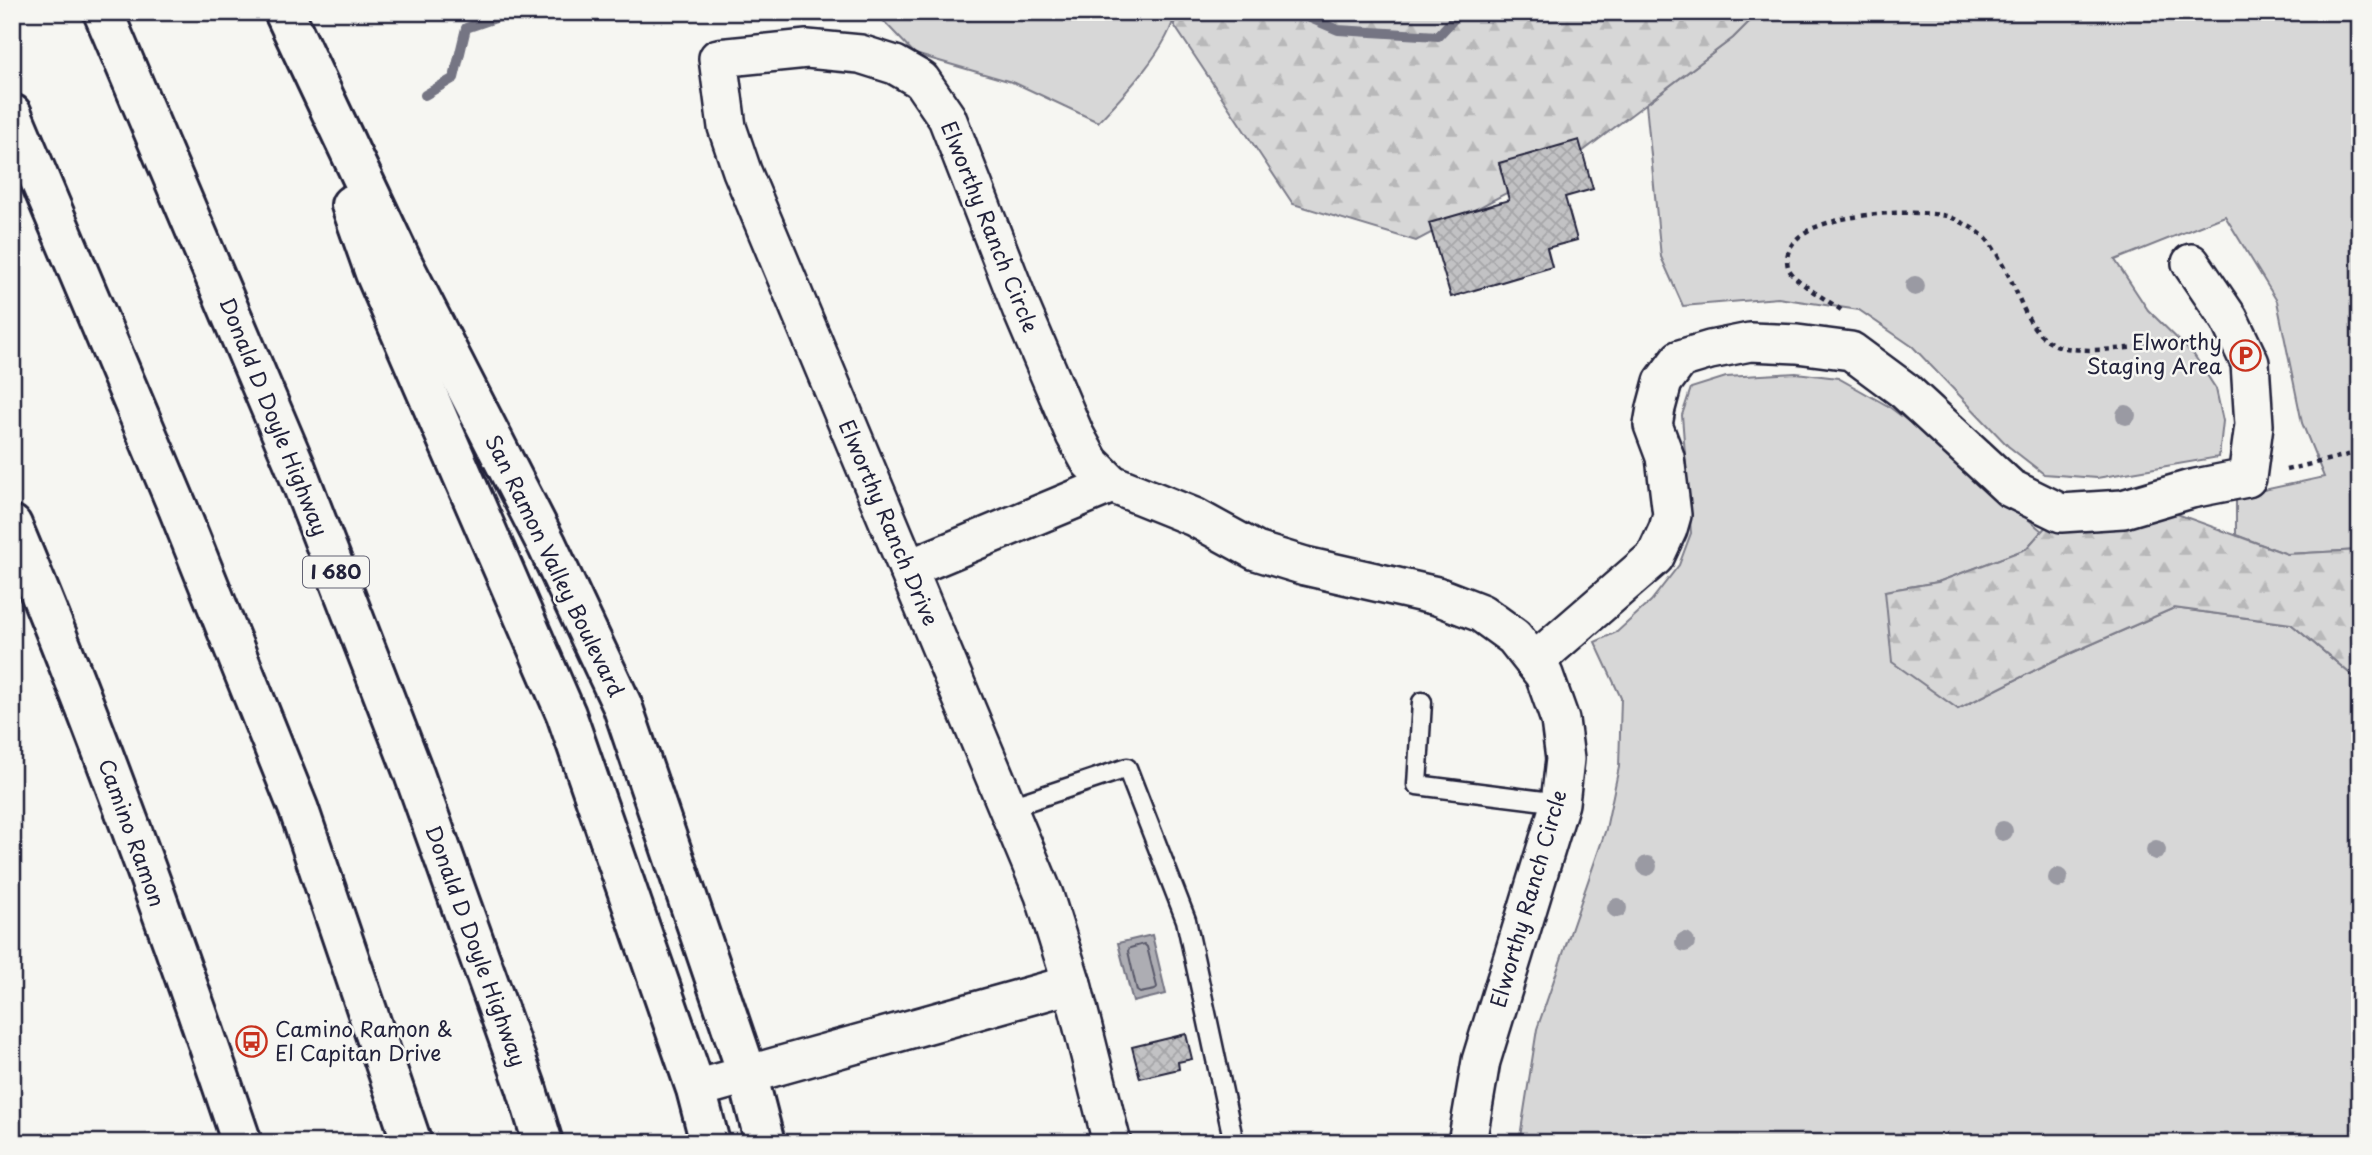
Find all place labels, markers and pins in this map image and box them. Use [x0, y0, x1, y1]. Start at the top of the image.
place label: Elworthy Staging Area [2087, 325, 2223, 381]
parking icon: Elworthy Staging Area [2228, 338, 2262, 372]
place label: Camino Ramon & El Capitan Drive [275, 1012, 453, 1068]
bus stop icon: Camino Ramon & El Capitan Drive [235, 1025, 269, 1059]

